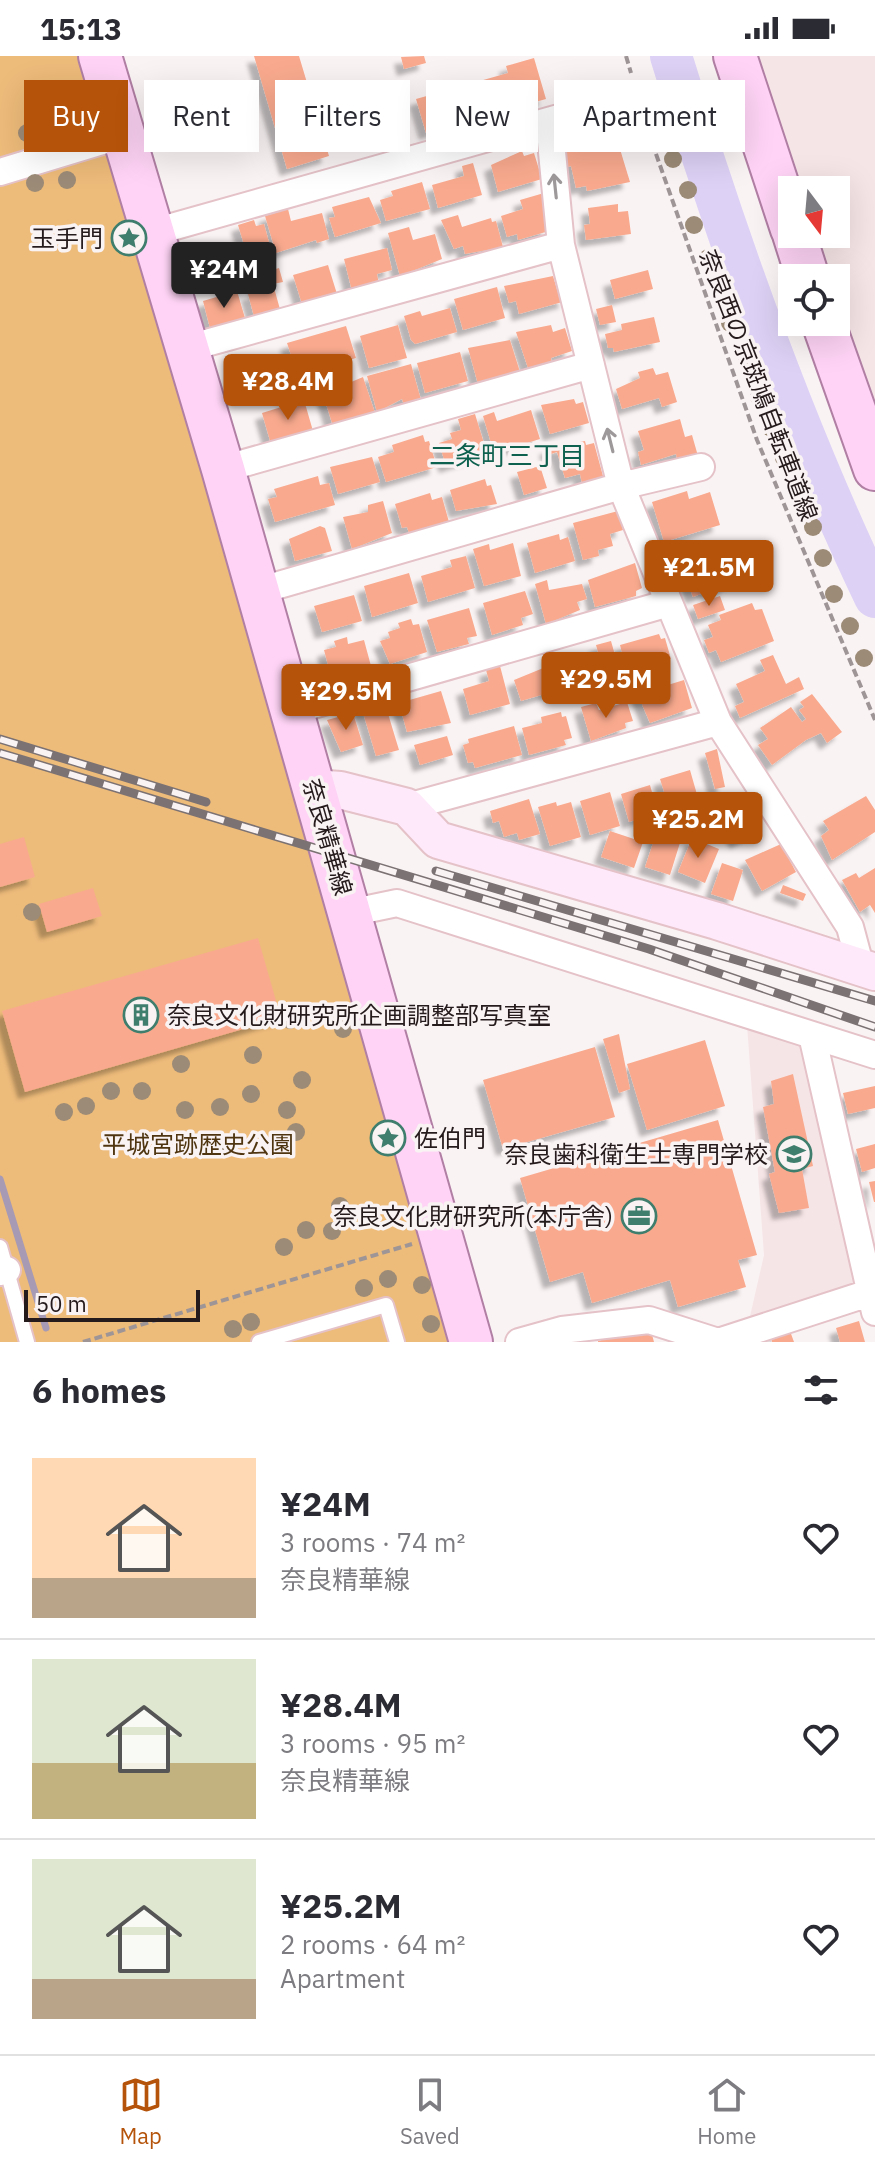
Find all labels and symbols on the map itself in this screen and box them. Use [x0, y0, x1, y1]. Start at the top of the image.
one-way arrow [547, 173, 562, 200]
north arrow [778, 176, 850, 248]
place icon: 玉手門 [110, 219, 148, 257]
place label: 玉手門 [31, 222, 103, 254]
pin: ¥24M [177, 242, 271, 310]
street label: 奈良西の京斑鳩自転車道線 [692, 245, 826, 525]
pin: ¥28.4M [223, 354, 353, 422]
one-way arrow [601, 428, 616, 453]
district label: 二条町三丁目 [429, 438, 585, 472]
pin: ¥21.5M [644, 540, 774, 608]
pin: ¥29.5M [541, 652, 671, 720]
pin: ¥29.5M [281, 664, 411, 732]
street label: 奈良精華線 [296, 775, 360, 899]
pin: ¥25.2M [633, 792, 763, 860]
building icon: 奈良文化財研究所企画調整部写真室 [122, 996, 160, 1034]
place label: 奈良文化財研究所企画調整部写真室 [167, 999, 551, 1031]
place icon: 佐伯門 [369, 1119, 407, 1157]
place label: 佐伯門 [414, 1122, 486, 1154]
park label: 平城宮跡歴史公園 [102, 1128, 294, 1160]
school or university icon: 奈良歯科衛生士専門学校 [775, 1135, 813, 1173]
place label: 奈良歯科衛生士専門学校 [504, 1138, 768, 1170]
office icon: 奈良文化財研究所(本庁舎) [620, 1197, 658, 1235]
place label: 奈良文化財研究所(本庁舎) [333, 1200, 613, 1232]
scale bar [24, 1286, 200, 1322]

